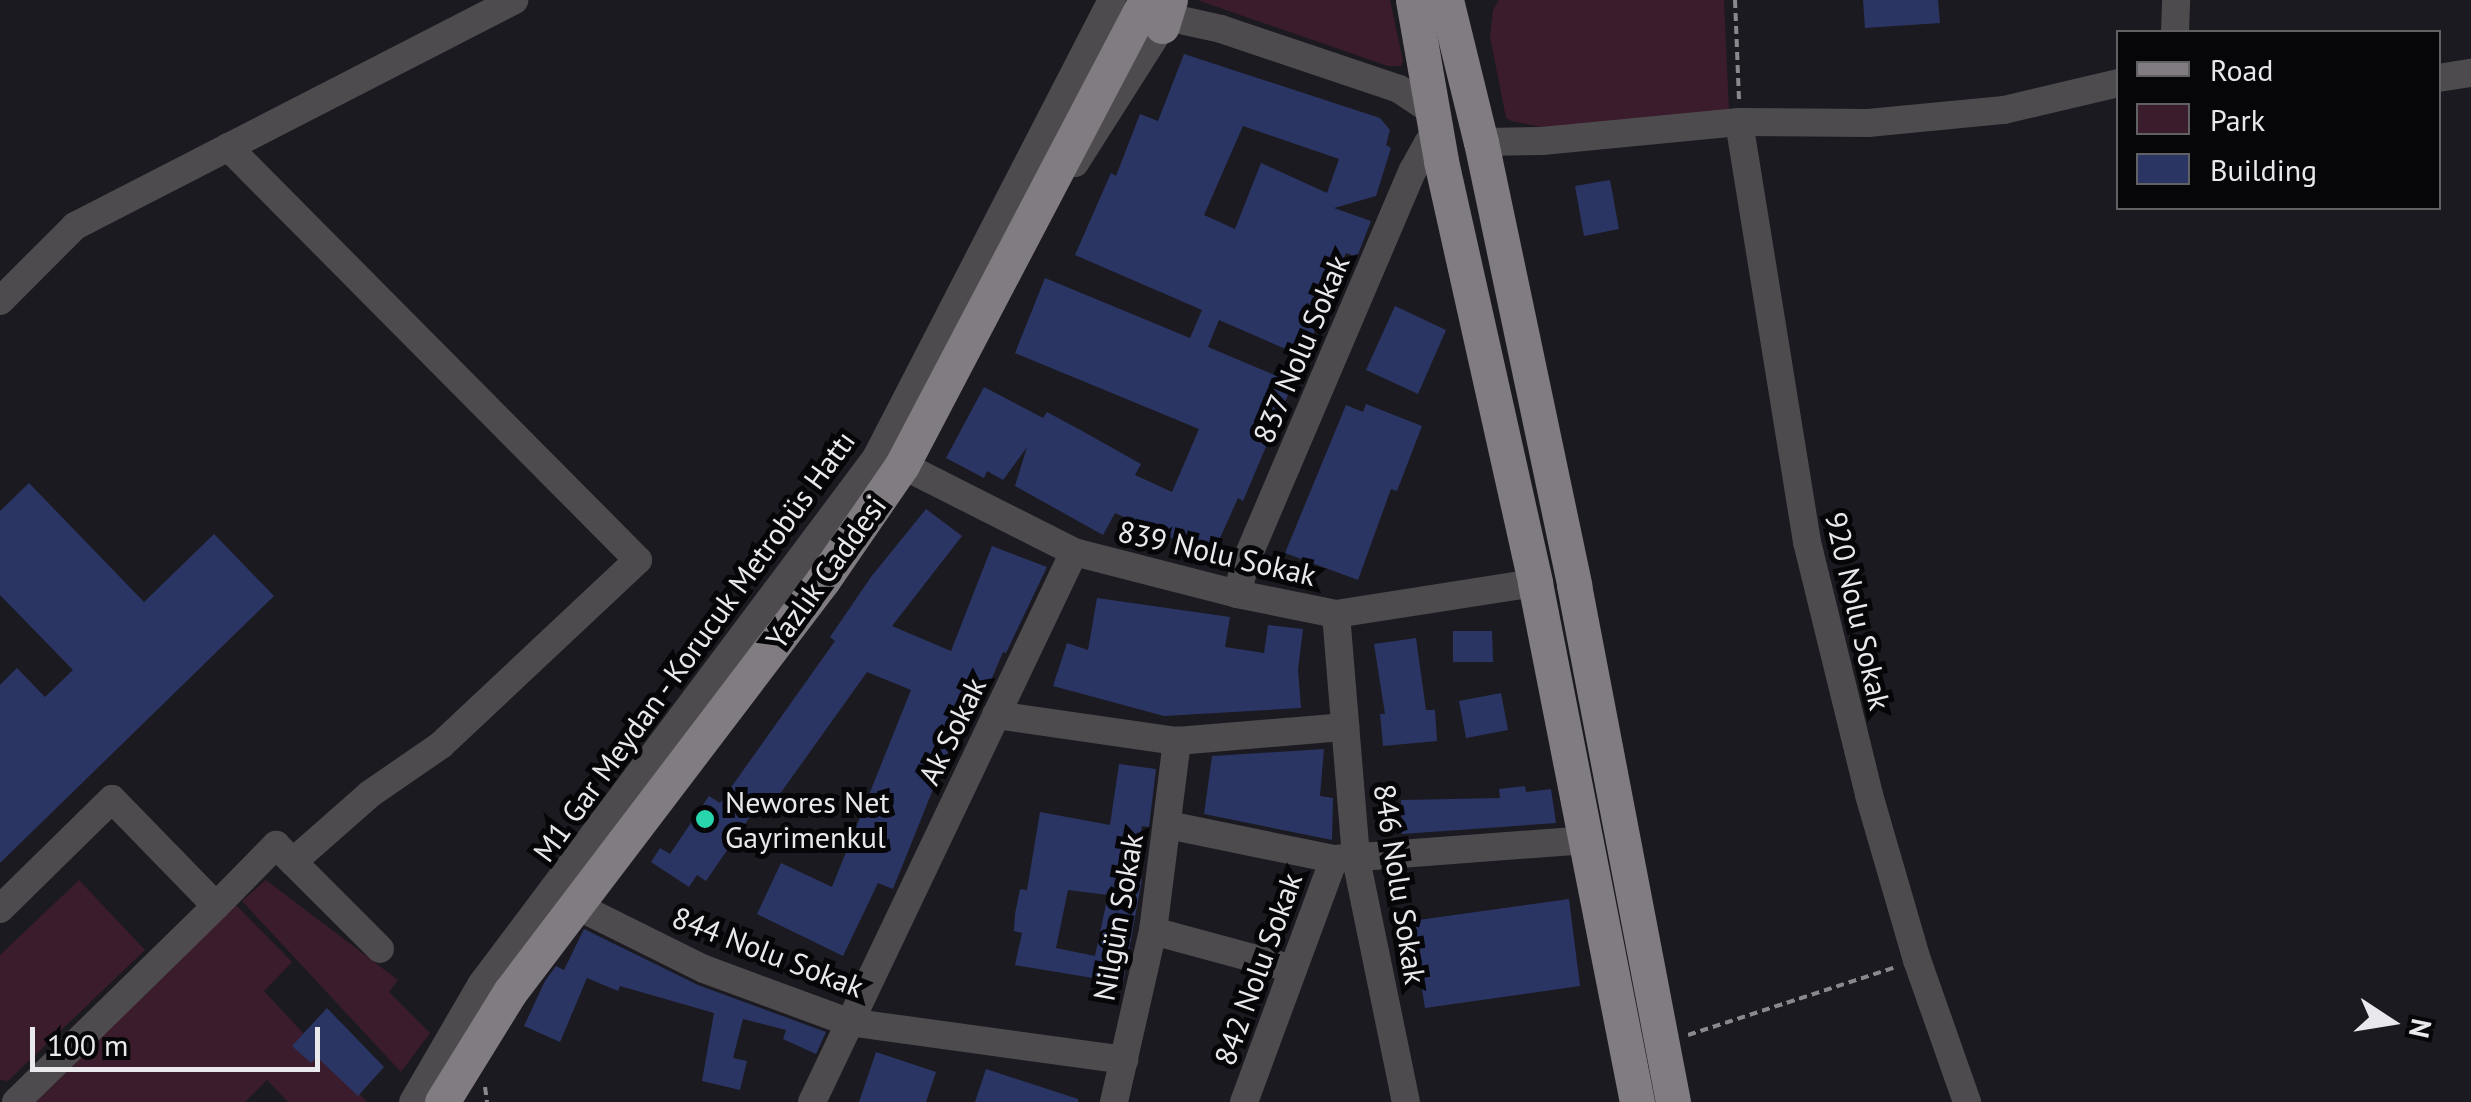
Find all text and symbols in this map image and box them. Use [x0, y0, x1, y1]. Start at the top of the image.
legend [2116, 30, 2441, 210]
text: Road [2210, 50, 2274, 89]
text: Park [2210, 100, 2265, 139]
text: Building [2210, 150, 2317, 189]
street label: 837 Nolu Sokak [1245, 249, 1357, 449]
street label: M1 Gar Meydan - Korucuk Metrobüs Hattı [524, 421, 864, 871]
street label: Yazlık Caddesi [758, 488, 894, 656]
street label: 920 Nolu Sokak [1818, 509, 1898, 713]
street label: 839 Nolu Sokak [1115, 513, 1319, 593]
street label: Ak Sokak [910, 671, 994, 791]
street label: 846 Nolu Sokak [1366, 781, 1434, 987]
place label: Newores Net Gayrimenkul [725, 784, 890, 854]
marker: Newores Net Gayrimenkul [694, 808, 716, 830]
street label: Nilgün Sokak [1086, 831, 1150, 1003]
street label: 842 Nolu Sokak [1207, 868, 1309, 1070]
street label: 844 Nolu Sokak [667, 899, 869, 1005]
north arrow [2341, 972, 2441, 1072]
scale bar [35, 1007, 325, 1069]
text: N [2401, 1015, 2441, 1041]
text: 100 m [47, 1025, 128, 1064]

